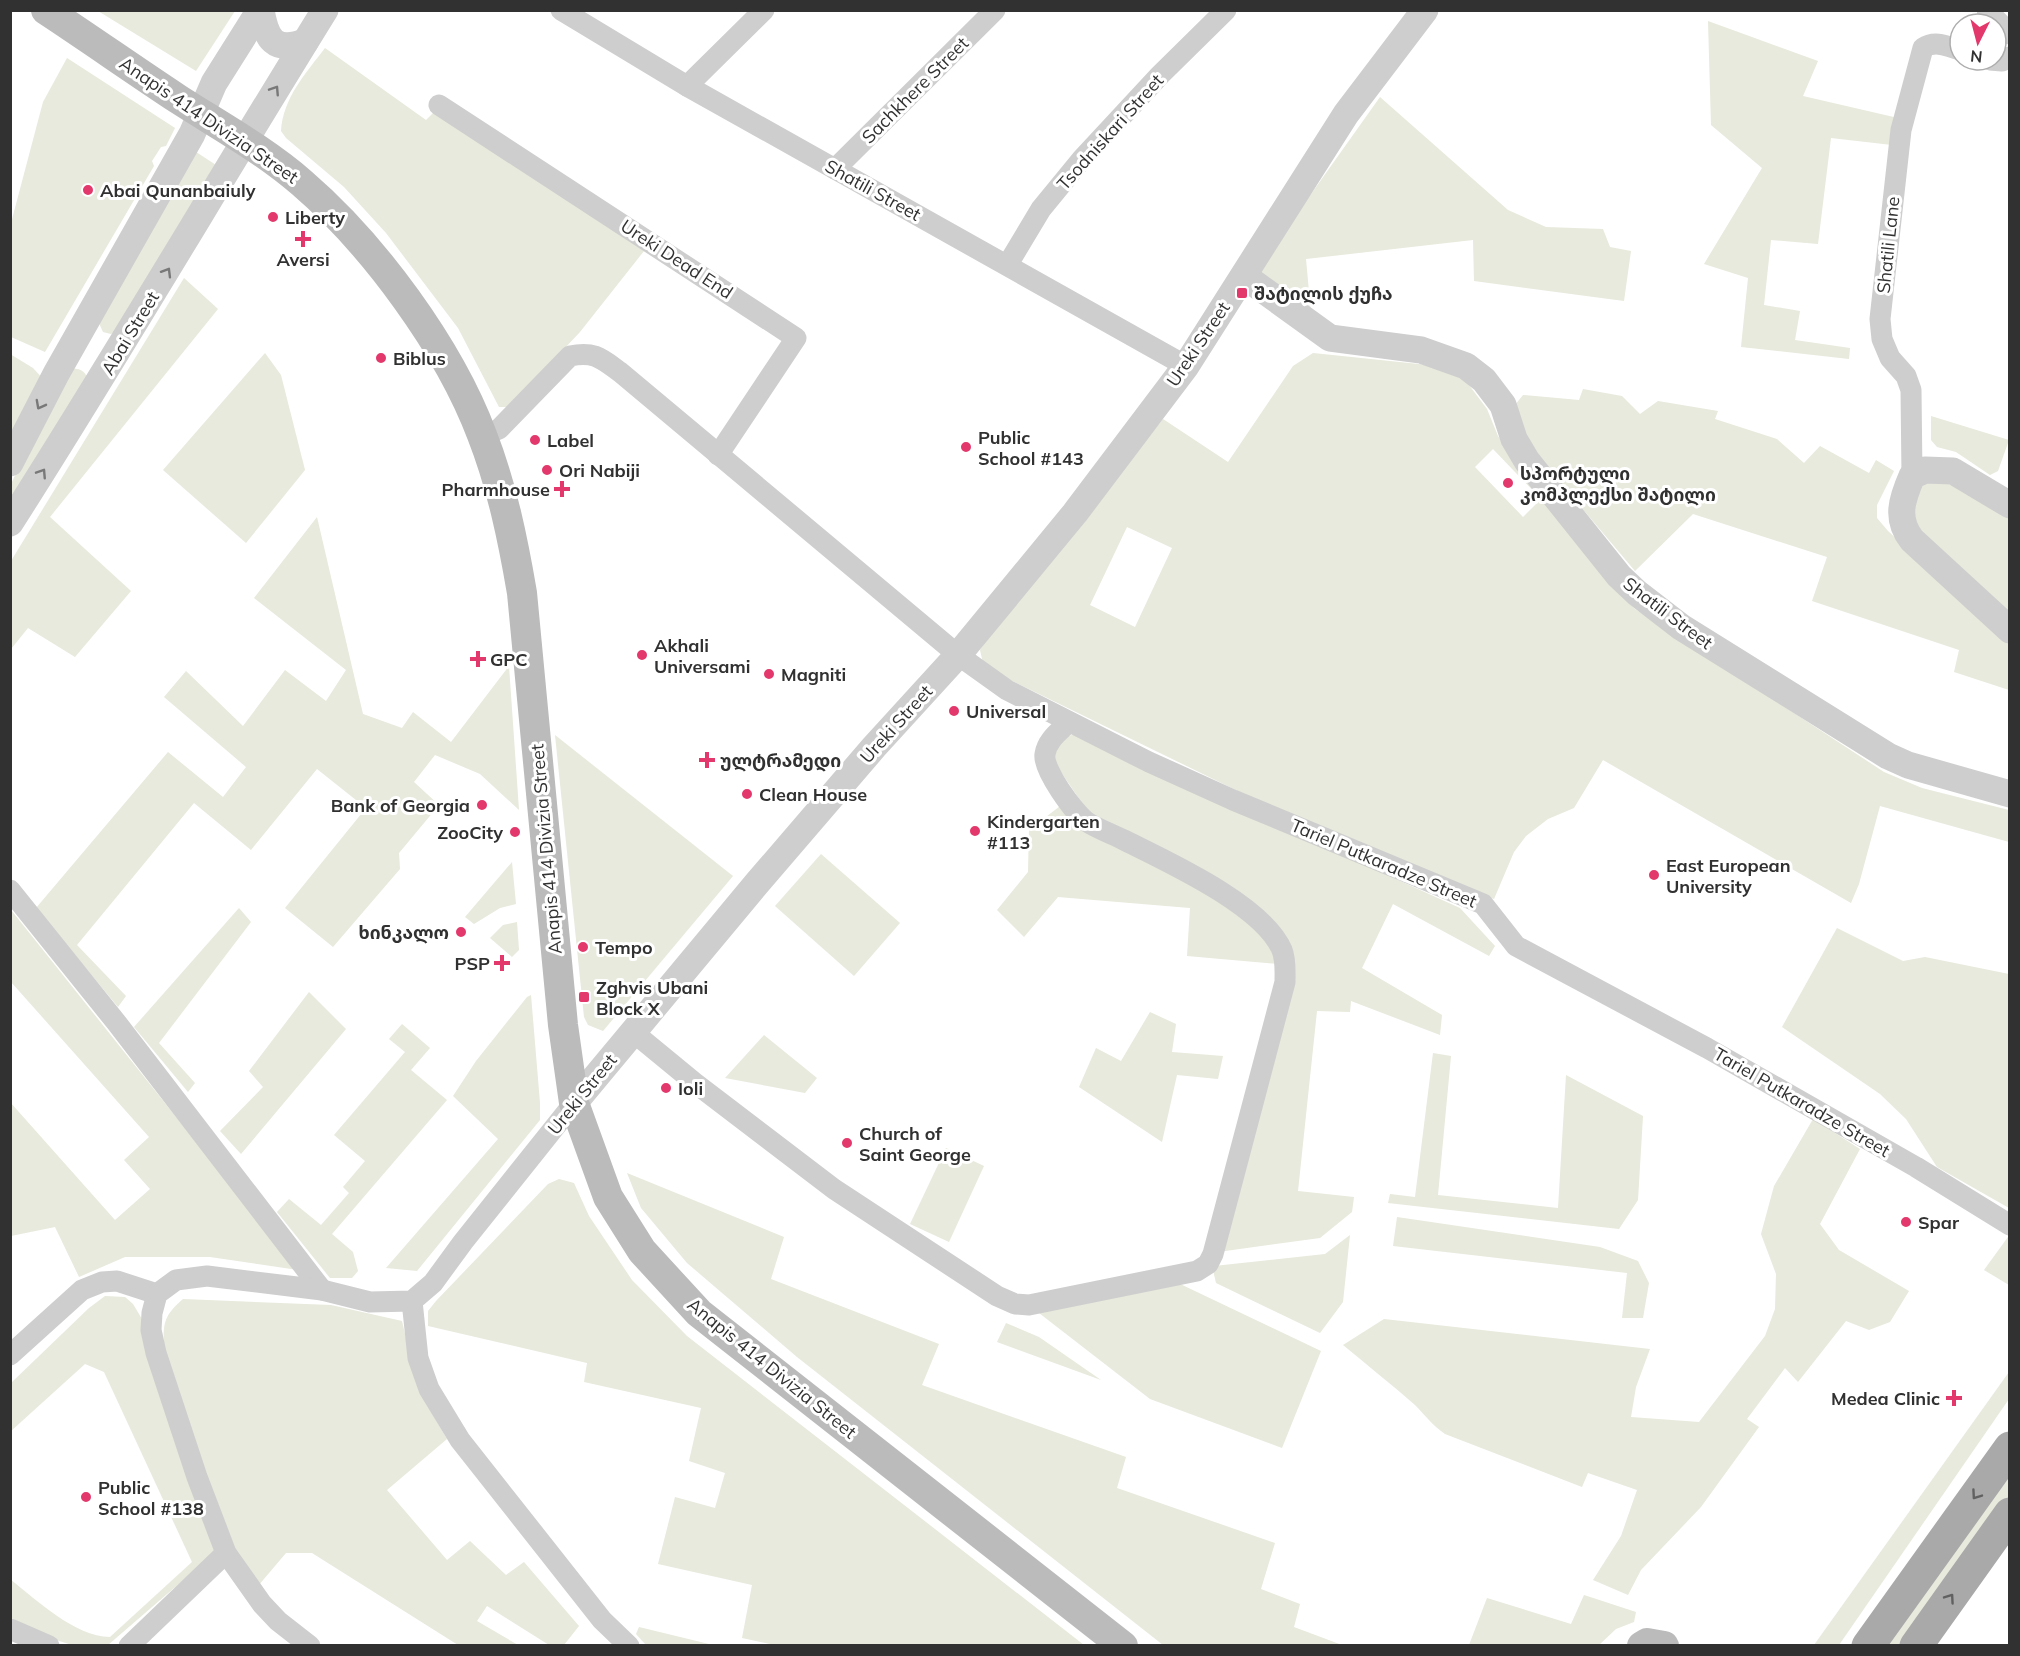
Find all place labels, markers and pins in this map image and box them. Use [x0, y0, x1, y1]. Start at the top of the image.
place label: Abai Qunanbaiuly [100, 179, 256, 202]
marker: Abai Qunanbaiuly [81, 183, 95, 197]
place label: Liberty [285, 206, 345, 229]
marker: Liberty [266, 210, 280, 224]
marker: Aversi [296, 232, 310, 246]
place label: Aversi [276, 248, 330, 271]
place label: შატილის ქუჩა [1254, 282, 1393, 305]
marker: შატილის ქუჩა [1235, 286, 1249, 300]
place label: Biblus [393, 347, 446, 370]
marker: Biblus [374, 351, 388, 365]
place label: Public School #143 [978, 426, 1084, 470]
place label: Label [547, 429, 594, 452]
marker: Label [528, 433, 542, 447]
marker: Public School #143 [959, 440, 973, 454]
place label: Ori Nabiji [559, 459, 640, 482]
place label: სპორტული კომპლექსი შატილი [1520, 462, 1716, 506]
marker: Ori Nabiji [540, 463, 554, 477]
marker: სპორტული კომპლექსი შატილი [1501, 476, 1515, 490]
place label: Pharmhouse [442, 478, 550, 501]
marker: Pharmhouse [555, 482, 569, 496]
place label: Akhali Universami [654, 634, 750, 678]
place label: GPC [490, 648, 528, 671]
marker: Akhali Universami [635, 648, 649, 662]
marker: GPC [471, 652, 485, 666]
place label: Magniti [781, 663, 846, 686]
marker: Magniti [762, 667, 776, 681]
place label: Universal [966, 700, 1046, 723]
marker: Universal [947, 704, 961, 718]
place label: ულტრამედი [720, 749, 841, 772]
marker: ულტრამედი [698, 751, 716, 769]
place label: Clean House [759, 783, 867, 806]
marker: Clean House [740, 787, 754, 801]
place label: Bank of Georgia [331, 794, 470, 817]
marker: Bank of Georgia [475, 798, 489, 812]
place label: Kindergarten #113 [987, 810, 1100, 854]
place label: ZooCity [437, 821, 503, 844]
marker: Kindergarten #113 [968, 824, 982, 838]
marker: ZooCity [508, 825, 522, 839]
place label: East European University [1666, 854, 1791, 898]
marker: East European University [1647, 868, 1661, 882]
place label: ხინკალო [358, 921, 449, 944]
marker: ხინკალო [454, 925, 468, 939]
place label: Tempo [595, 936, 653, 959]
marker: Tempo [576, 940, 590, 954]
place label: PSP [454, 952, 490, 975]
marker: PSP [495, 956, 509, 970]
place label: Zghvis Ubani Block X [596, 976, 708, 1020]
marker: Zghvis Ubani Block X [577, 990, 591, 1004]
place label: Ioli [678, 1077, 703, 1100]
marker: Ioli [659, 1081, 673, 1095]
place label: Church of Saint George [859, 1122, 971, 1166]
marker: Church of Saint George [840, 1136, 854, 1150]
place label: Spar [1918, 1211, 1960, 1234]
marker: Spar [1899, 1215, 1913, 1229]
place label: Medea Clinic [1831, 1387, 1940, 1410]
marker: Medea Clinic [1945, 1389, 1963, 1407]
place label: Public School #138 [98, 1476, 204, 1520]
marker: Public School #138 [79, 1490, 93, 1504]

